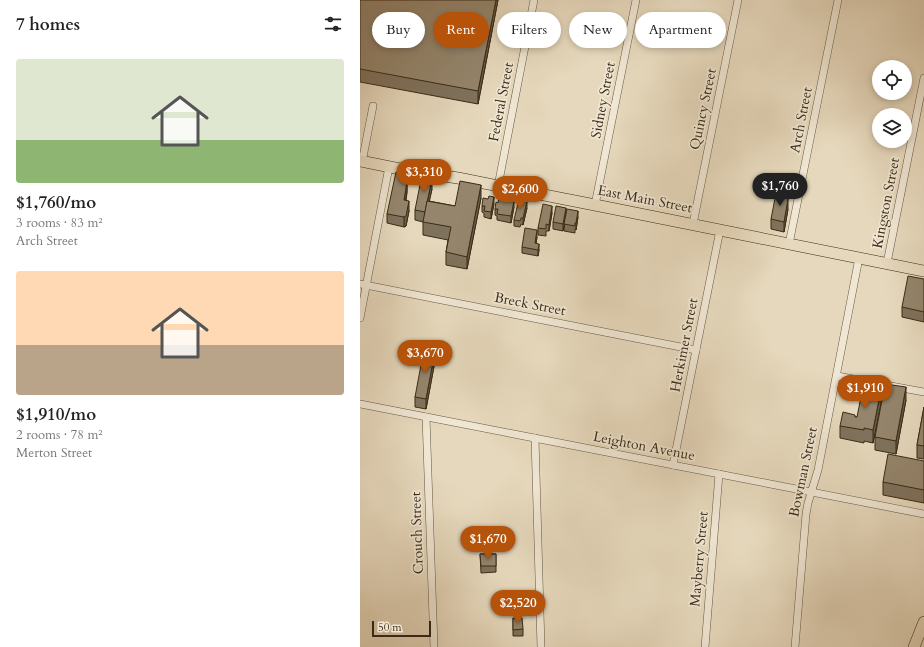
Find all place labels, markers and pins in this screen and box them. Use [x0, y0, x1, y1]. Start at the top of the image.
pin: $3,310 [391, 159, 457, 193]
pin: $1,760 [747, 173, 813, 207]
pin: $2,600 [487, 176, 553, 210]
pin: $3,670 [392, 340, 458, 374]
pin: $1,910 [832, 375, 898, 409]
pin: $1,670 [455, 526, 521, 560]
pin: $2,520 [485, 590, 551, 624]

